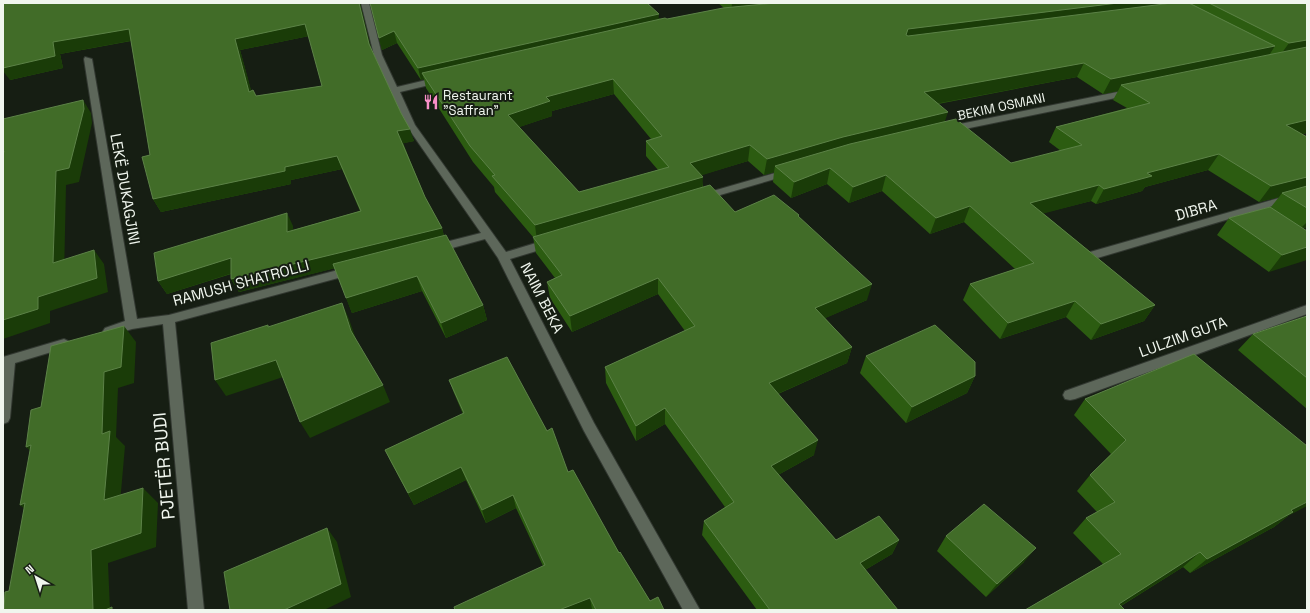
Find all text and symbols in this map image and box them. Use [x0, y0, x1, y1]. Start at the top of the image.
place label: Restaurant "Saffran" [443, 87, 513, 119]
street label: BEKIM OSMANI [956, 89, 1047, 124]
restaurant icon: Restaurant "Saffran" [422, 93, 440, 111]
street label: LEKË DUKAGJINI [106, 132, 145, 246]
street label: DIBRA [1173, 194, 1219, 225]
street label: RAMUSH SHATROLLI [171, 255, 311, 310]
street label: NAIM BEKA [517, 259, 569, 337]
street label: LULZIM GUTA [1136, 312, 1230, 361]
street label: PJETËR BUDI [147, 411, 180, 521]
north arrow [16, 557, 56, 597]
text: N [22, 561, 37, 577]

